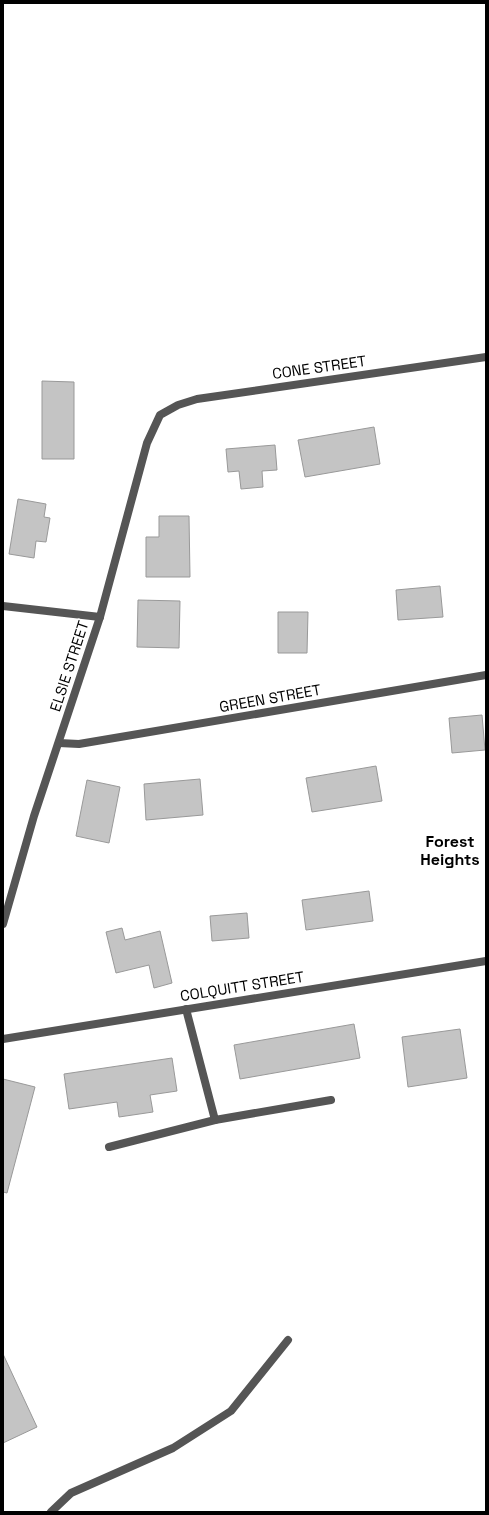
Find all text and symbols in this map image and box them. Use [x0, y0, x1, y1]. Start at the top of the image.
street label: CONE STREET [271, 351, 367, 383]
street label: ELSIE STREET [45, 618, 93, 714]
street label: GREEN STREET [218, 680, 322, 716]
district label: Forest Heights [420, 831, 480, 870]
street label: COLQUITT STREET [179, 967, 305, 1005]

